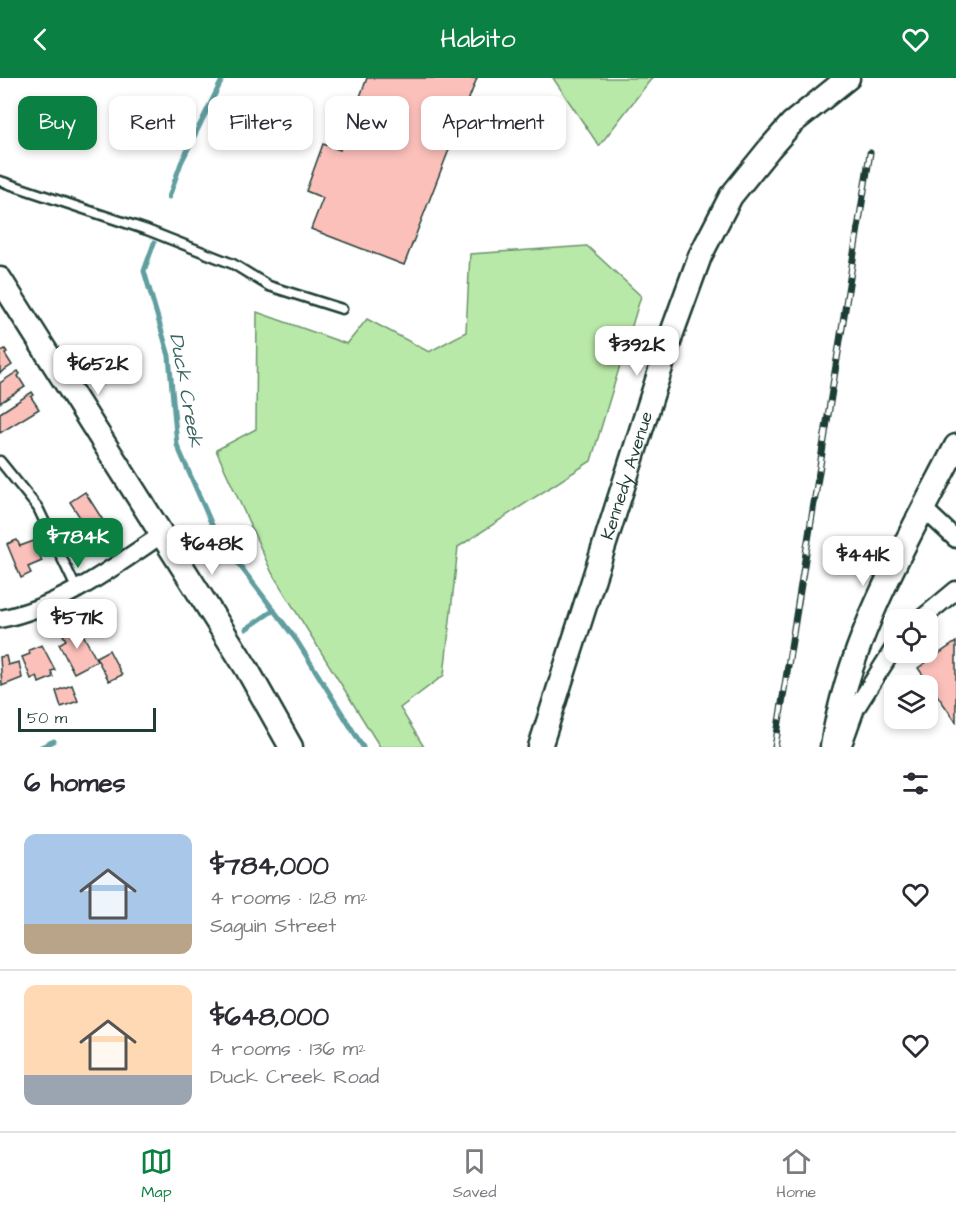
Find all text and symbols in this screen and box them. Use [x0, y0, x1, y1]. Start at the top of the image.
text: Habito [440, 20, 516, 58]
icon: back [24, 23, 57, 56]
icon: heart [899, 23, 932, 56]
chip: Buy [18, 96, 97, 150]
chip: Rent [109, 96, 196, 150]
chip: Filters [208, 96, 313, 150]
chip: New [325, 96, 409, 150]
chip: Apartment [421, 96, 566, 150]
pin: $392K [595, 326, 679, 377]
water label: Duck Creek [162, 331, 210, 450]
text: $392K [609, 331, 665, 359]
pin: $652K [56, 345, 140, 396]
text: $652K [67, 350, 129, 378]
street label: Kennedy Avenue [595, 408, 659, 543]
pin: $784K [36, 518, 120, 569]
text: $784K [47, 523, 109, 551]
pin: $648K [170, 525, 254, 576]
text: $648K [181, 530, 243, 558]
pin: $441K [821, 536, 905, 587]
text: $441K [836, 541, 890, 569]
pin: $571K [35, 599, 119, 650]
text: $571K [51, 604, 103, 632]
map controls [884, 609, 938, 729]
button: locate [884, 609, 938, 663]
button: layers [884, 675, 938, 729]
scale bar [18, 705, 156, 732]
text: 50 m [27, 707, 67, 729]
text: 6 homes [24, 765, 126, 801]
icon: filters [899, 767, 932, 800]
text: $784,000 [210, 848, 329, 884]
icon: home [72, 858, 144, 930]
icon: heart [899, 878, 932, 911]
text: 4 rooms · 128 m² [210, 884, 368, 912]
text: Saguin Street [210, 912, 336, 940]
text: $648,000 [210, 999, 329, 1035]
icon: home [72, 1009, 144, 1081]
icon: heart [899, 1029, 932, 1062]
text: 4 rooms · 136 m² [210, 1035, 366, 1063]
text: Duck Creek Road [210, 1063, 379, 1091]
tab: Map [140, 1145, 173, 1203]
tab: Saved [453, 1145, 496, 1203]
tab: Home [776, 1145, 816, 1203]

